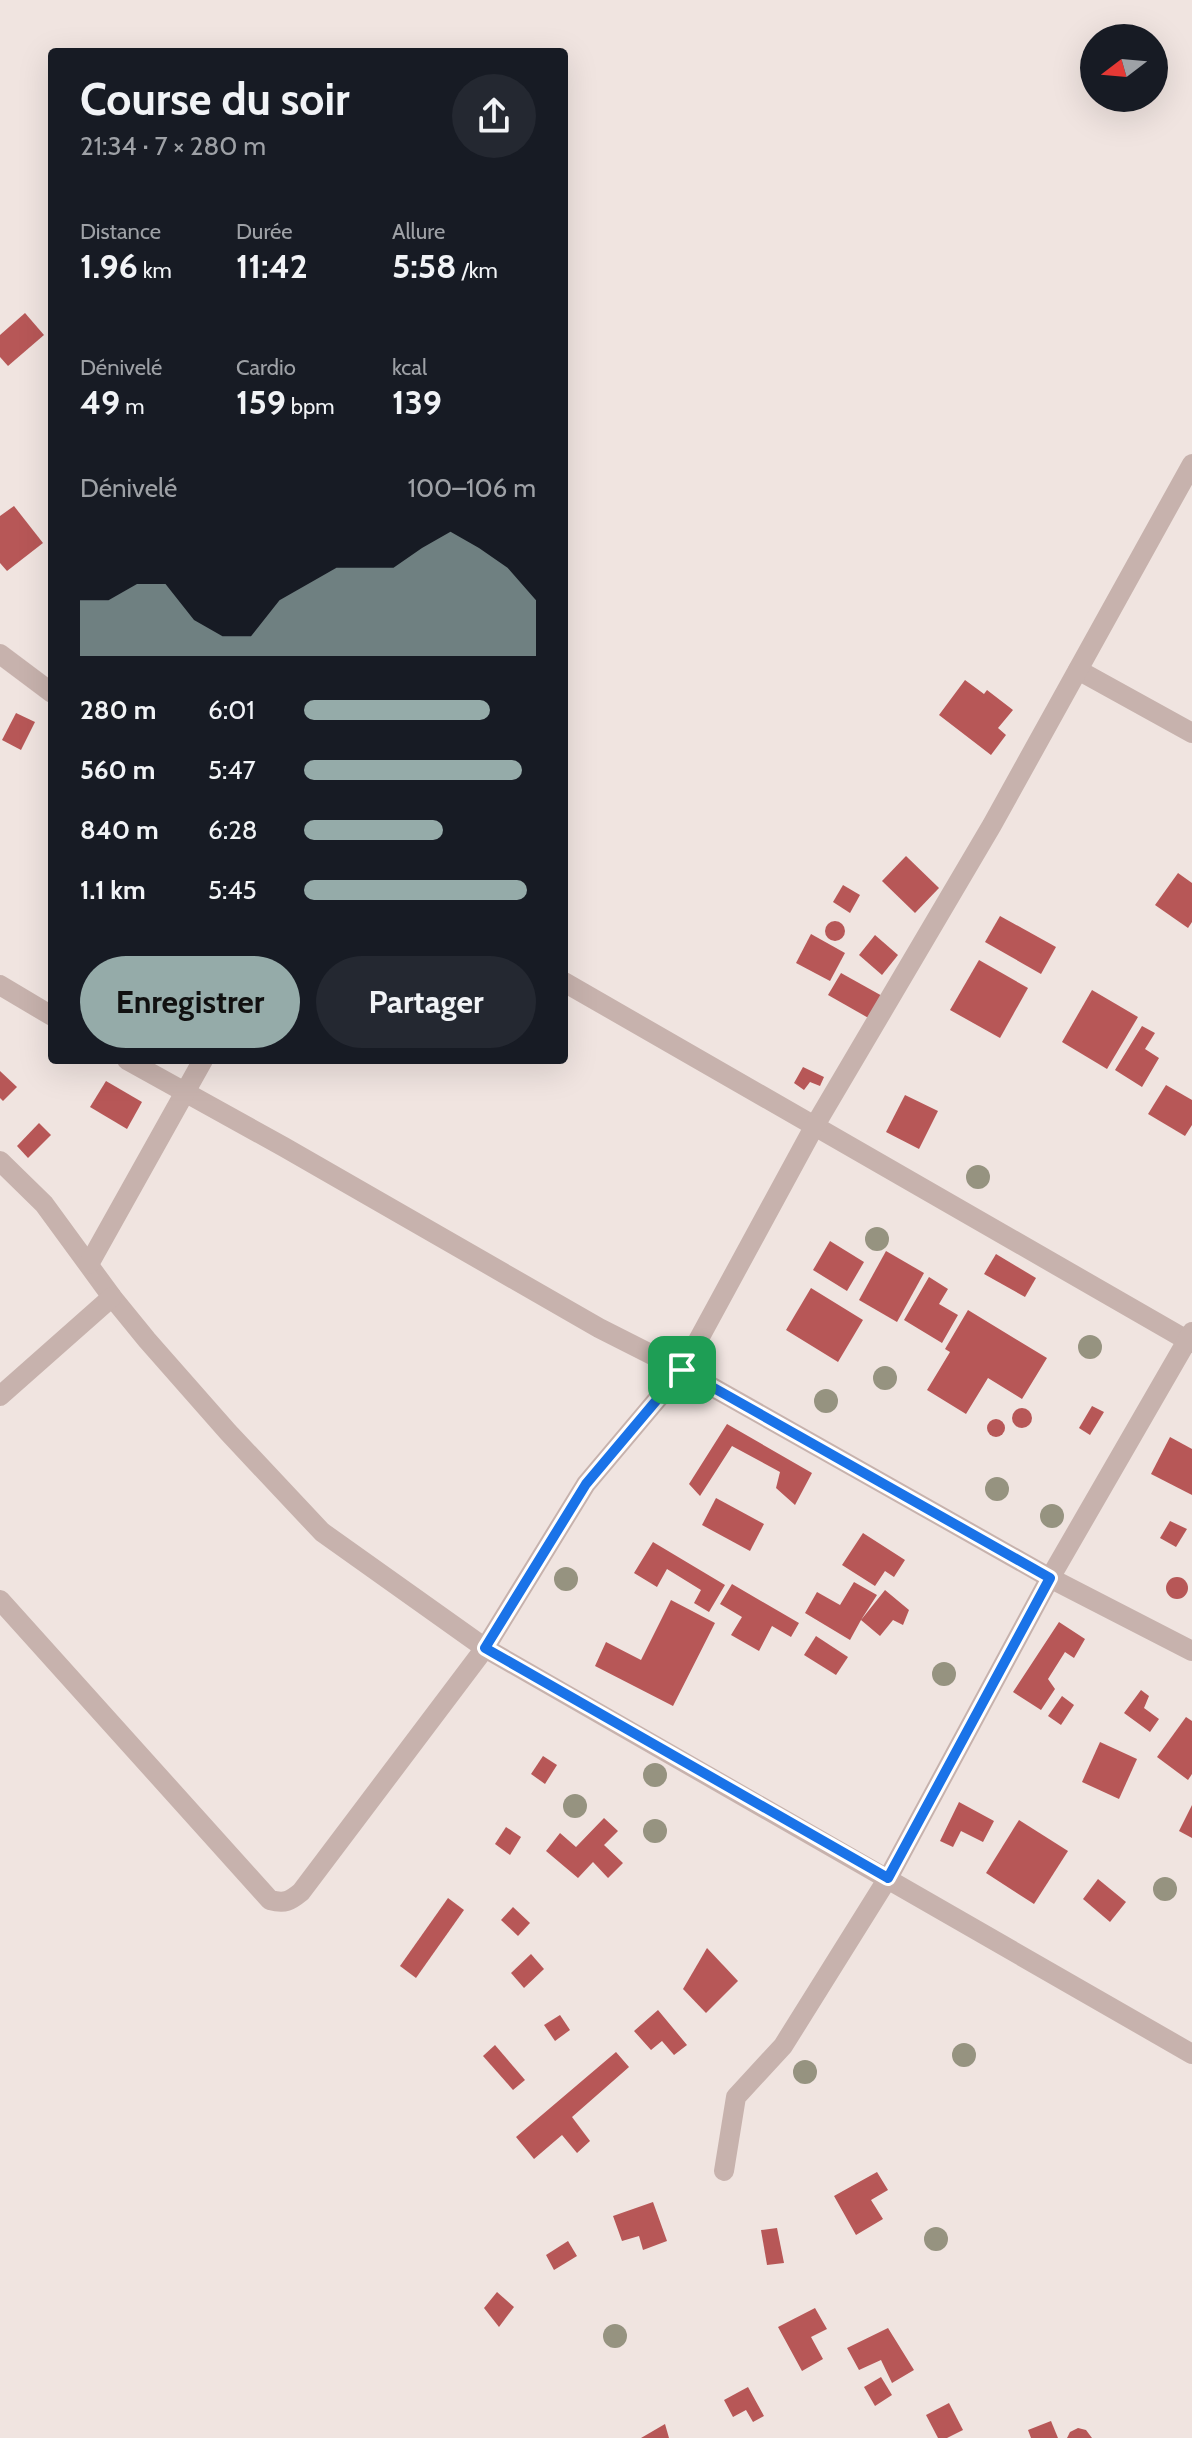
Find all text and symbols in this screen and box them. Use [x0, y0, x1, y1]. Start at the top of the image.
north arrow [1080, 24, 1168, 112]
map controls [1080, 24, 1168, 112]
text: Course du soir [80, 73, 350, 126]
button: share [452, 74, 536, 158]
text: 21:34 · 7 × 280 m [80, 130, 266, 162]
text: Distance [80, 218, 161, 245]
text: Durée [236, 218, 293, 245]
text: Allure [392, 218, 445, 245]
text: 1.96 [80, 245, 138, 287]
text: 11:42 [236, 245, 308, 287]
text: 5:58 [392, 245, 457, 287]
text: km [138, 257, 172, 284]
text: /km [457, 257, 498, 284]
text: Dénivelé [80, 354, 162, 381]
text: Cardio [236, 354, 296, 381]
text: kcal [392, 354, 427, 381]
text: 49 [80, 381, 120, 423]
text: 159 [236, 381, 286, 423]
text: 139 [392, 381, 442, 423]
text: m [120, 393, 144, 420]
text: bpm [286, 393, 335, 420]
text: Dénivelé [80, 472, 177, 504]
text: 100–106 m [407, 472, 536, 504]
text: 280 m [80, 694, 156, 726]
text: 6:01 [208, 694, 255, 726]
text: 560 m [80, 754, 155, 786]
text: 5:47 [208, 754, 256, 786]
text: 840 m [80, 814, 159, 846]
text: 6:28 [208, 814, 258, 846]
text: 1.1 km [80, 874, 146, 906]
text: 5:45 [208, 874, 257, 906]
button: Enregistrer [80, 956, 300, 1048]
button: Partager [316, 956, 536, 1048]
pin [648, 1336, 716, 1404]
icon: arrive [660, 1348, 704, 1392]

